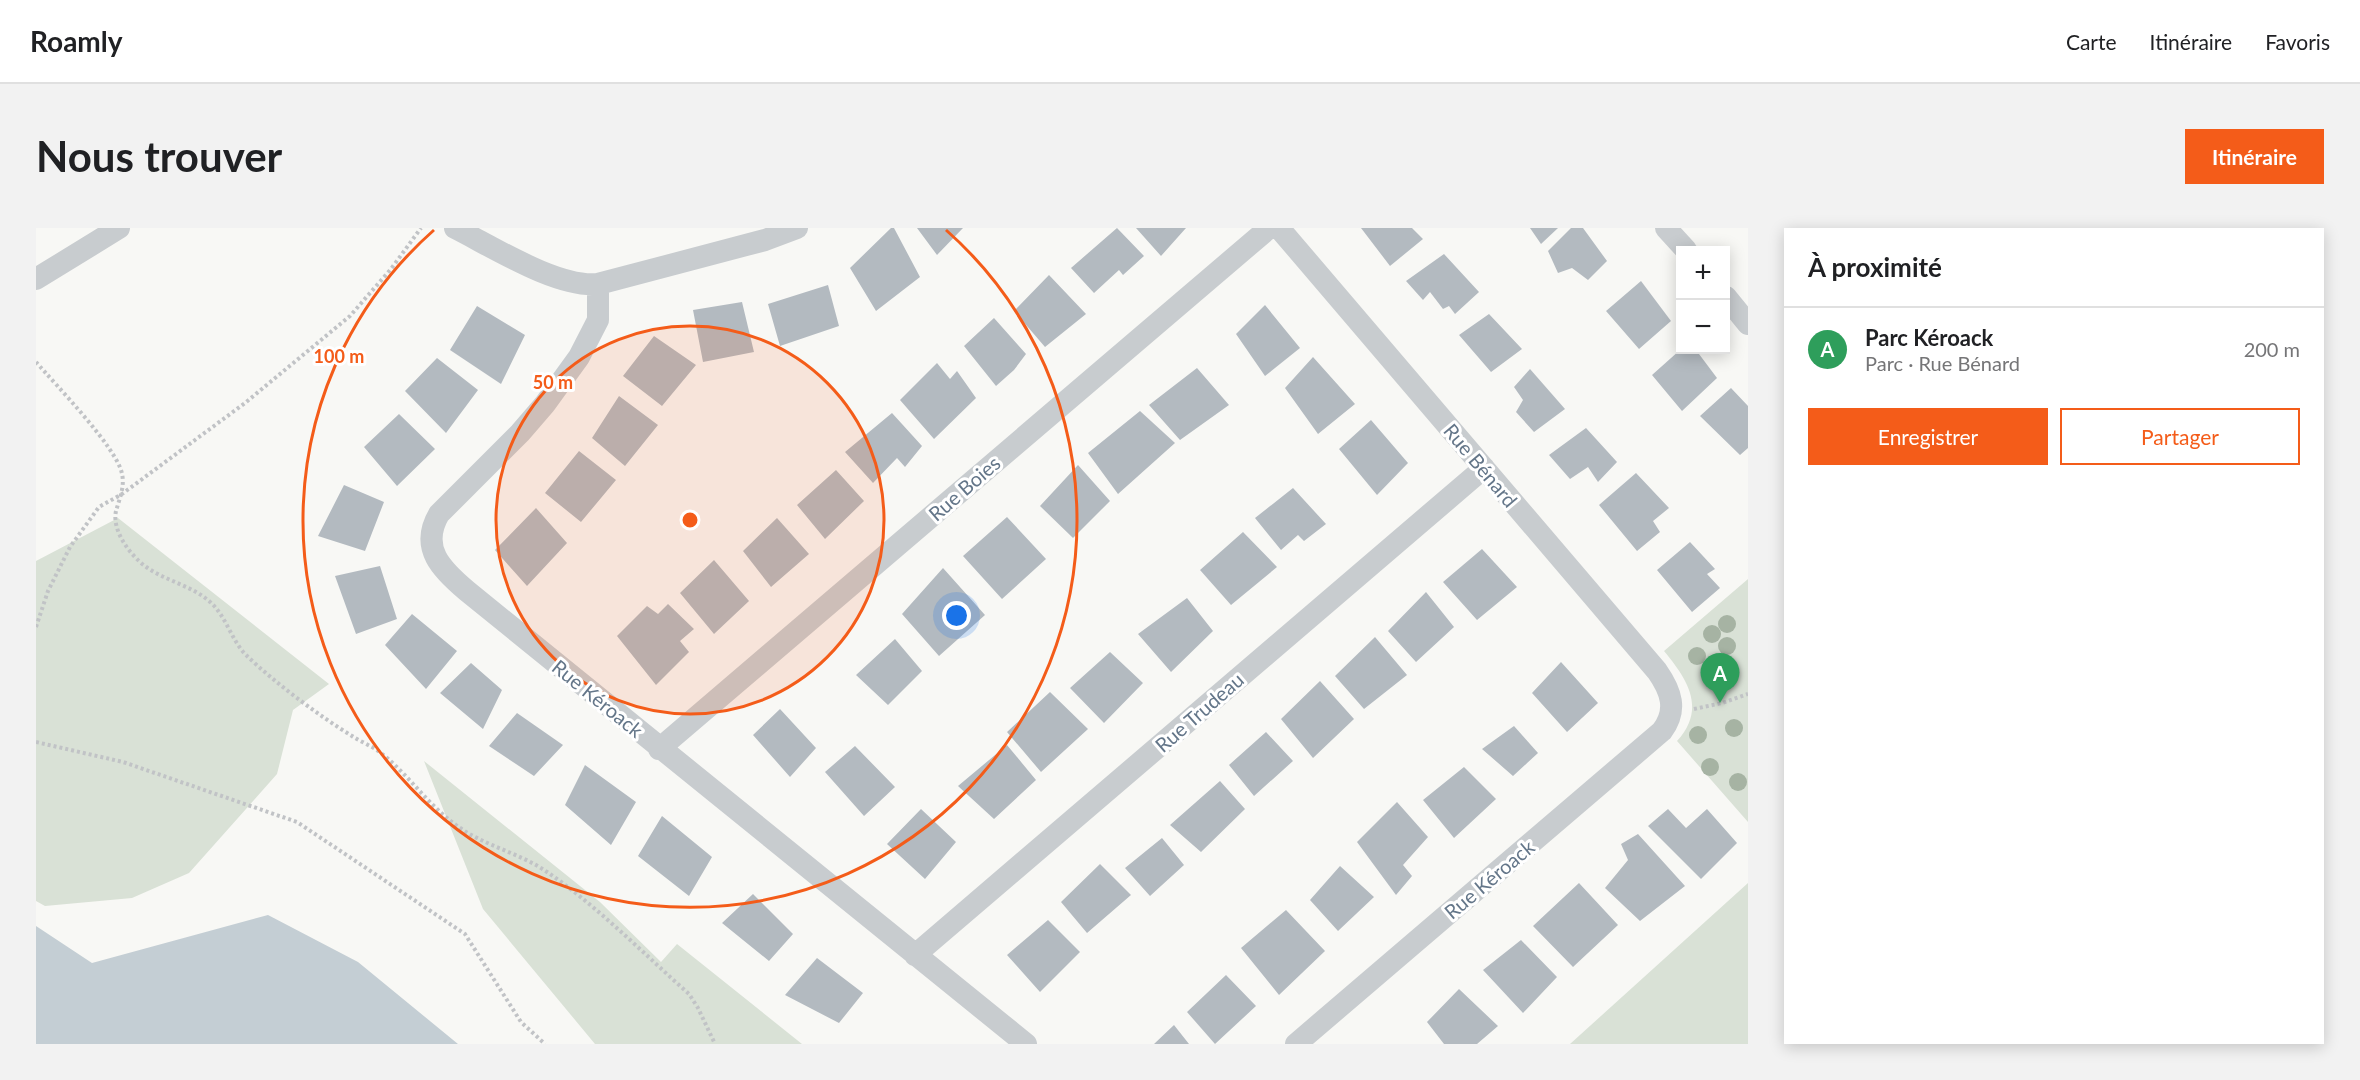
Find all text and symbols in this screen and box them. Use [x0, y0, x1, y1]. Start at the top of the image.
text: Roamly [30, 24, 123, 58]
text: Carte [2066, 29, 2117, 54]
text: Itinéraire [2150, 29, 2232, 54]
text: Favoris [2265, 29, 2330, 54]
button: Itinéraire [2185, 129, 2324, 184]
text: Nous trouver [36, 131, 282, 181]
map controls [1676, 246, 1730, 354]
button: + [1676, 246, 1730, 300]
text: À proximité [1808, 251, 1942, 283]
button: − [1676, 300, 1730, 354]
text: Parc Kéroack [1865, 324, 1993, 351]
text: A [1821, 337, 1834, 361]
text: 200 m [2244, 337, 2300, 361]
text: 100 m [314, 345, 364, 367]
text: Parc · Rue Bénard [1865, 351, 2020, 375]
text: 50 m [533, 371, 573, 393]
button: Enregistrer [1808, 408, 2048, 465]
button: Partager [2060, 408, 2300, 465]
street label: Rue Bénard [1439, 418, 1523, 512]
street label: Rue Boies [923, 450, 1005, 526]
centre of rings [680, 510, 700, 530]
your location [942, 601, 971, 630]
street label: Rue Kéroack [548, 654, 649, 742]
pin: A [1700, 654, 1740, 703]
street label: Rue Trudeau [1150, 667, 1248, 757]
street label: Rue Kéroack [1439, 834, 1539, 924]

